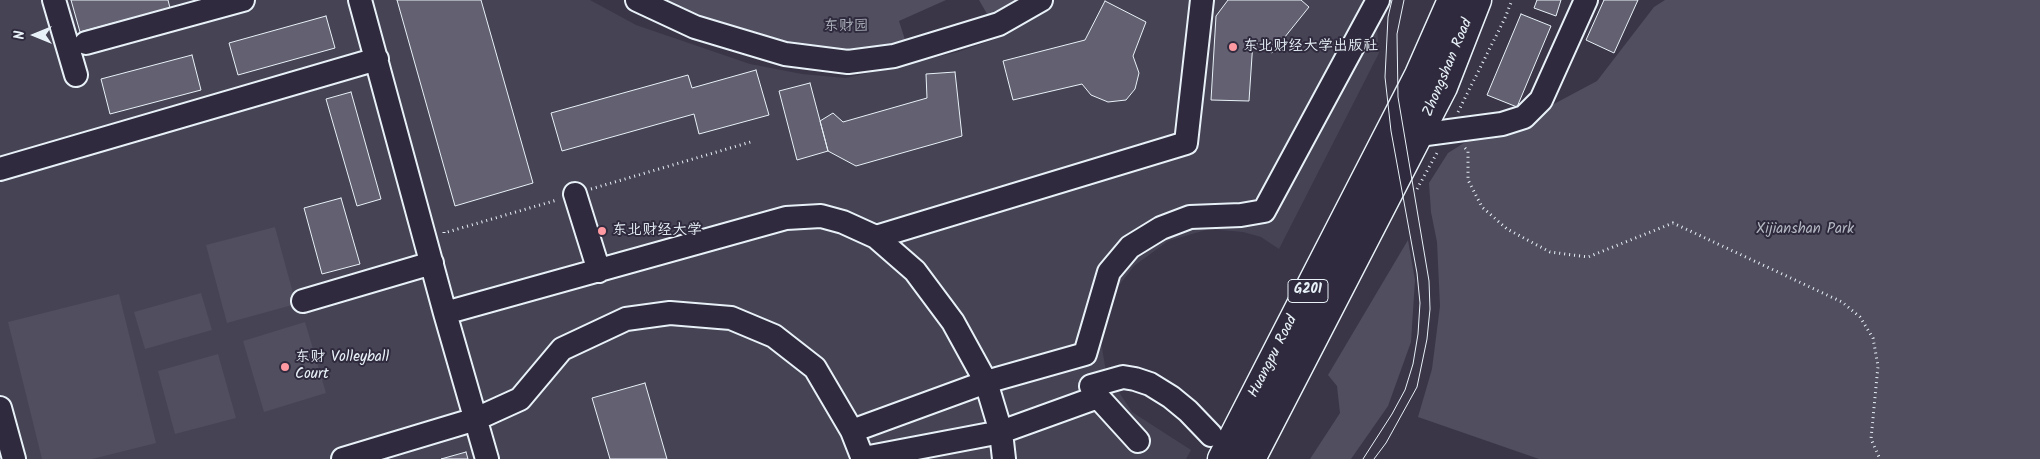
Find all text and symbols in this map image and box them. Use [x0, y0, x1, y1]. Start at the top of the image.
north arrow [10, 10, 60, 60]
street label: Zhongshan Road [1420, 16, 1478, 120]
park label: 东财园 [824, 18, 868, 36]
text: N [9, 31, 31, 39]
place label: 东北财经大学出版社 [1243, 38, 1378, 56]
marker: 东北财经大学出版社 [1227, 41, 1239, 53]
park label: Xijianshan Park [1756, 221, 1854, 239]
place label: 东北财经大学 [612, 222, 702, 240]
marker: 东北财经大学 [596, 225, 608, 237]
road number: G201 [1288, 280, 1328, 302]
street label: Huangpu Road [1246, 313, 1302, 401]
place label: 东财 Volleyball Court [295, 349, 389, 384]
marker: 东财 Volleyball Court [279, 361, 291, 373]

